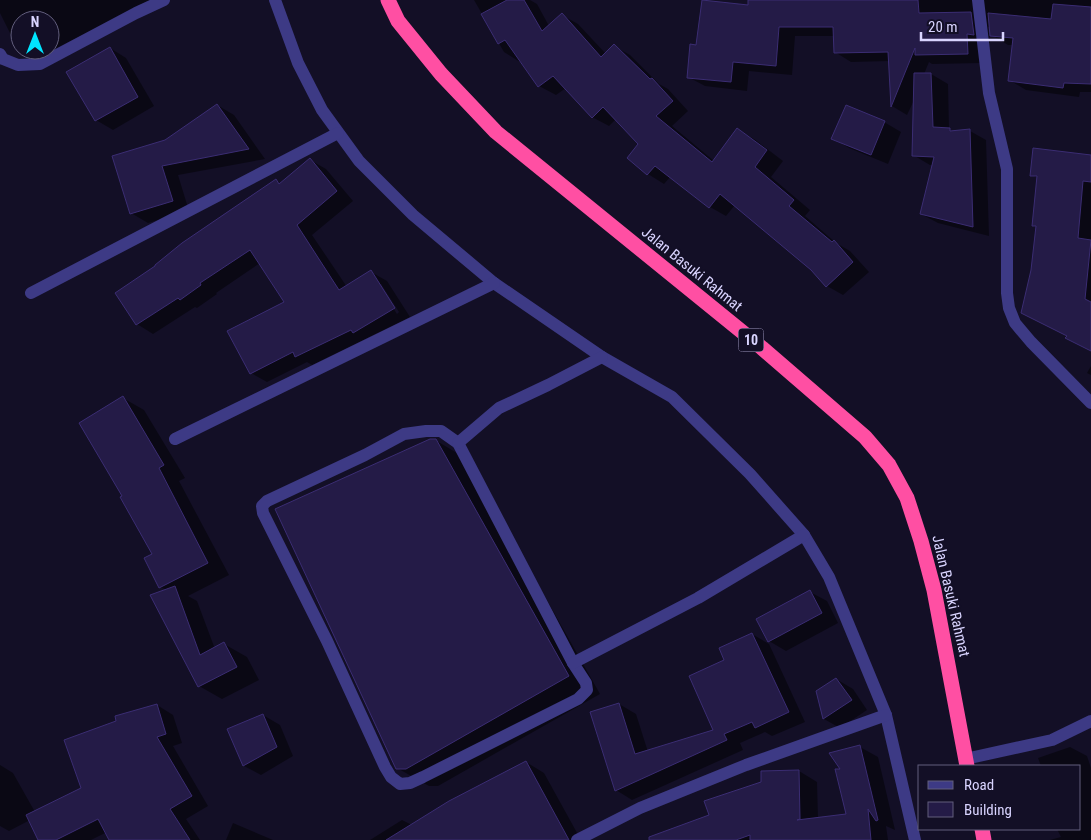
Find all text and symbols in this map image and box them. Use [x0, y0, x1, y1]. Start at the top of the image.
north arrow [10, 10, 60, 60]
scale bar [921, 10, 1004, 42]
text: N [31, 14, 39, 30]
text: 20 m [928, 18, 958, 36]
street label: Jalan Basuki Rahmat [638, 223, 746, 315]
road number: 10 [738, 328, 764, 352]
street label: Jalan Basuki Rahmat [928, 533, 974, 659]
legend [918, 765, 1081, 830]
text: Road [964, 776, 994, 794]
text: Building [964, 801, 1012, 819]

